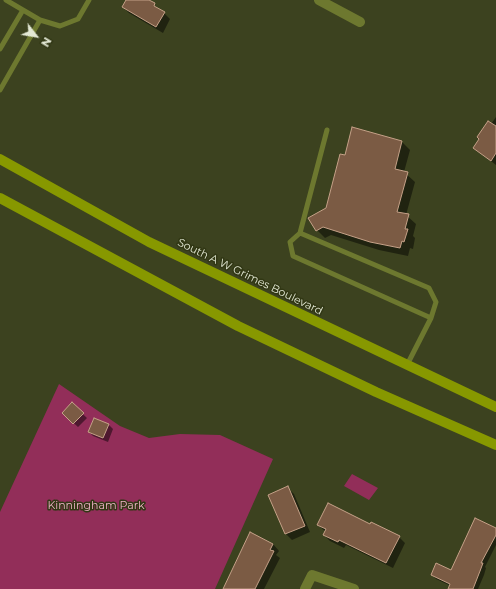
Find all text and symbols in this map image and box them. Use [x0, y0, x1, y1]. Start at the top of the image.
north arrow [16, 16, 56, 56]
text: N [38, 35, 55, 50]
street label: South A W Grimes Boulevard [175, 236, 325, 318]
park label: Kinningham Park [47, 499, 145, 513]

